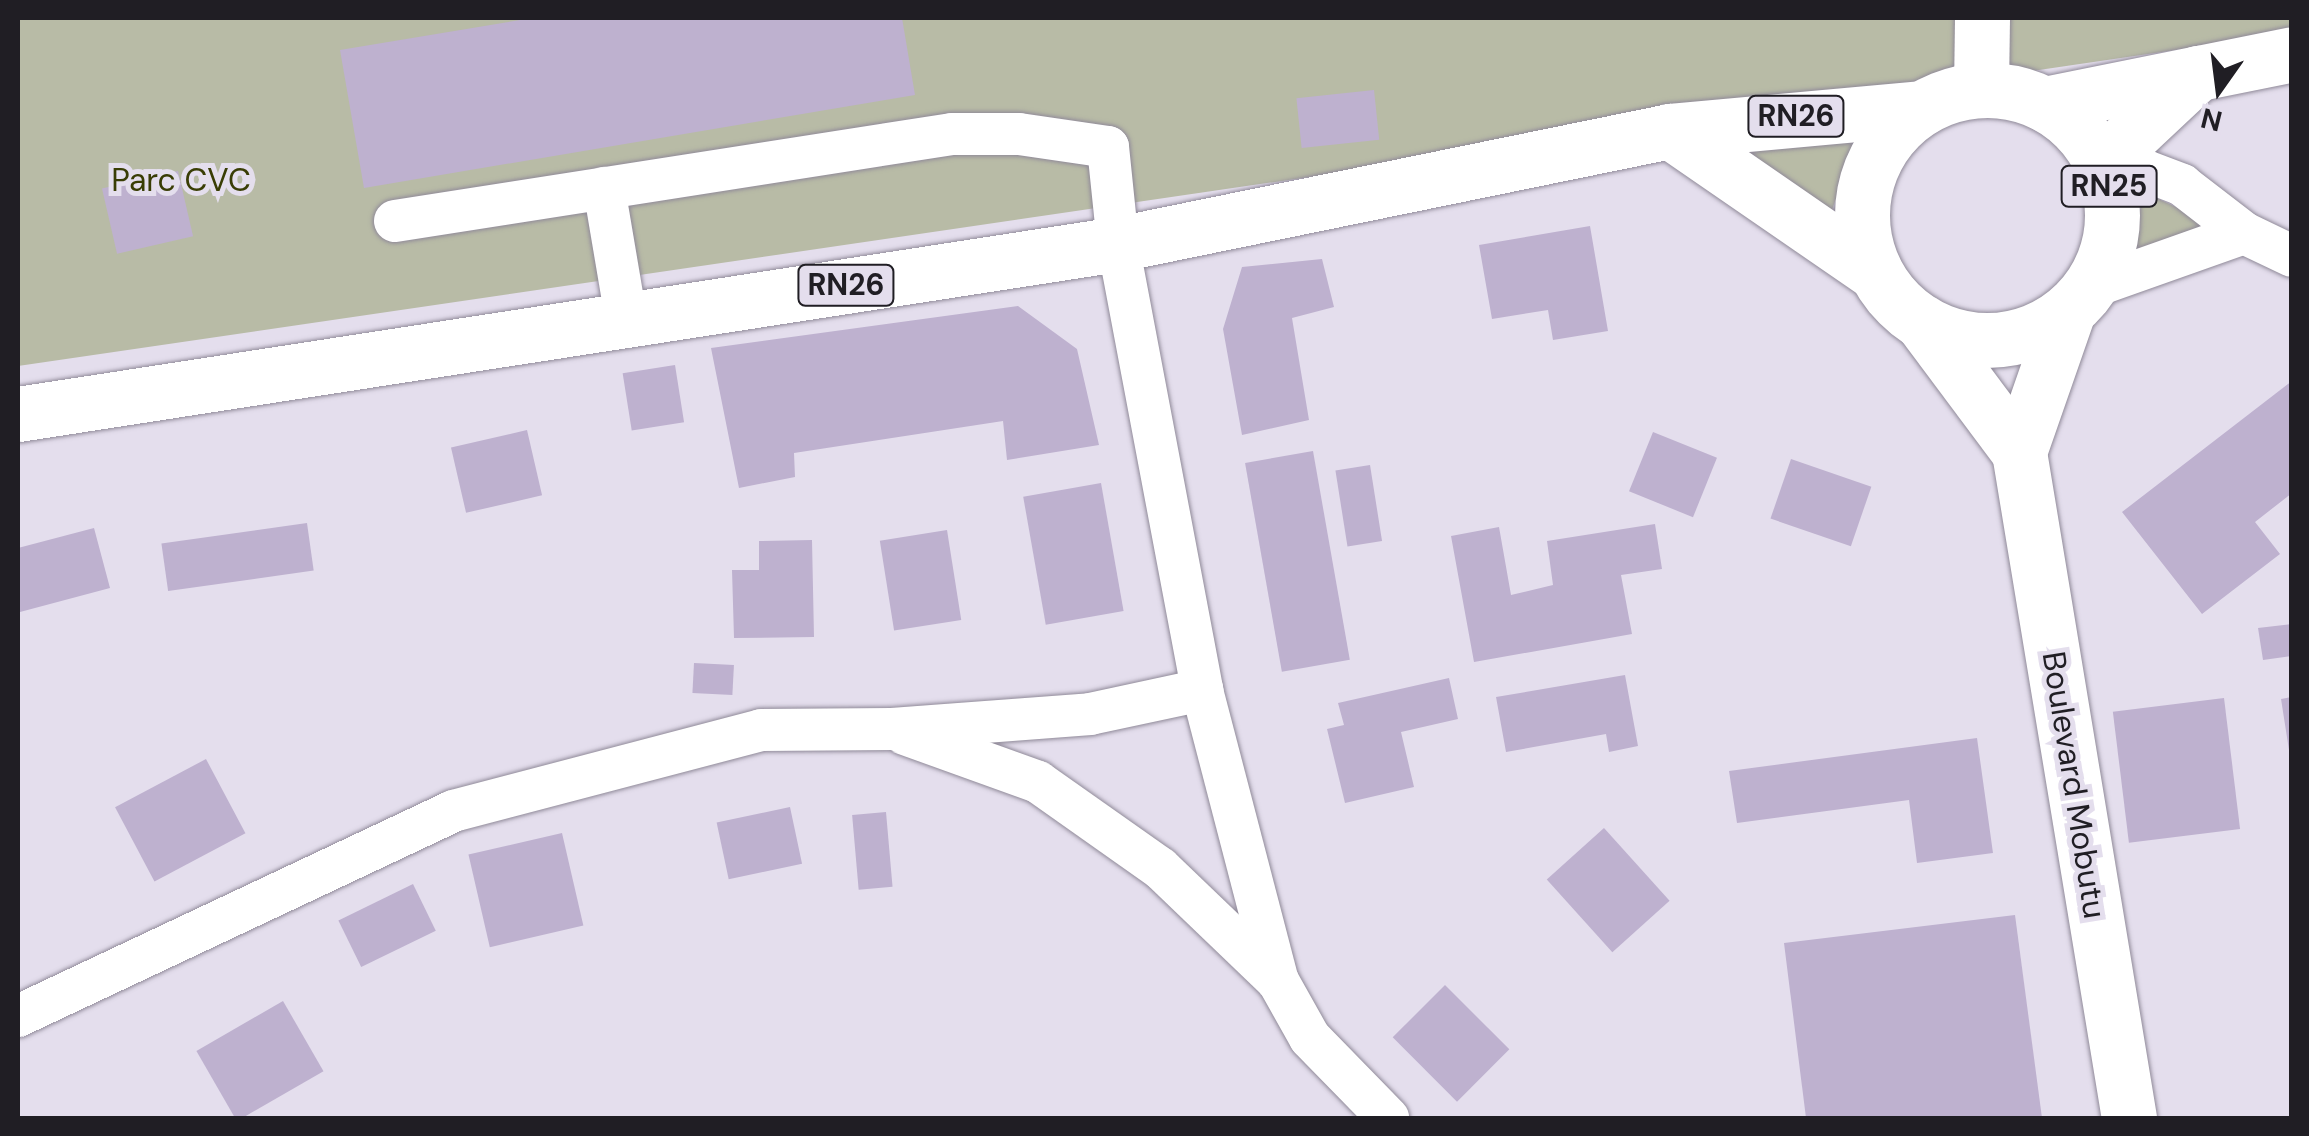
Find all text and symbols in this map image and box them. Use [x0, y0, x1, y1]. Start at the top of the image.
north arrow [2169, 40, 2269, 140]
road number: RN26 [1746, 91, 1846, 141]
text: N [2197, 99, 2226, 140]
park label: Parc CVC [111, 161, 251, 199]
road number: RN25 [2059, 161, 2159, 211]
road number: RN26 [796, 260, 896, 310]
street label: Boulevard Mobutu [2034, 649, 2114, 921]

